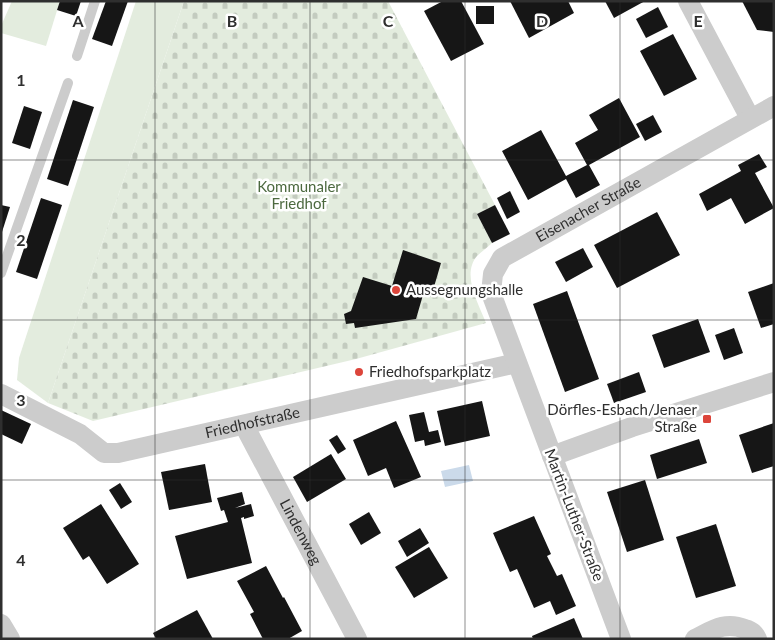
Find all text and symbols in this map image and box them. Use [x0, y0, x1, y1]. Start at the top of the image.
text: A [71, 11, 84, 30]
text: B [227, 11, 237, 30]
text: C [383, 11, 394, 30]
text: D [536, 11, 548, 30]
text: E [693, 11, 703, 30]
text: 1 [16, 70, 26, 89]
street label: Eisenacher Straße [532, 172, 644, 245]
park label: Kommunaler Friedhof [257, 177, 341, 212]
text: 2 [16, 230, 26, 249]
place label: Aussegnungshalle [406, 280, 523, 298]
marker: Aussegnungshalle [390, 284, 402, 296]
place label: Friedhofsparkplatz [369, 362, 491, 380]
marker: Friedhofsparkplatz [353, 366, 365, 378]
text: 3 [16, 390, 26, 409]
place label: Dörfles-Esbach/Jenaer Straße [547, 400, 698, 435]
street label: Friedhofstraße [203, 402, 301, 441]
marker: Dörfles-Esbach/Jenaer Straße [701, 413, 713, 425]
street label: Martin-Luther-Straße [541, 446, 609, 583]
street label: Lindenweg [277, 496, 326, 568]
text: 4 [16, 550, 26, 569]

